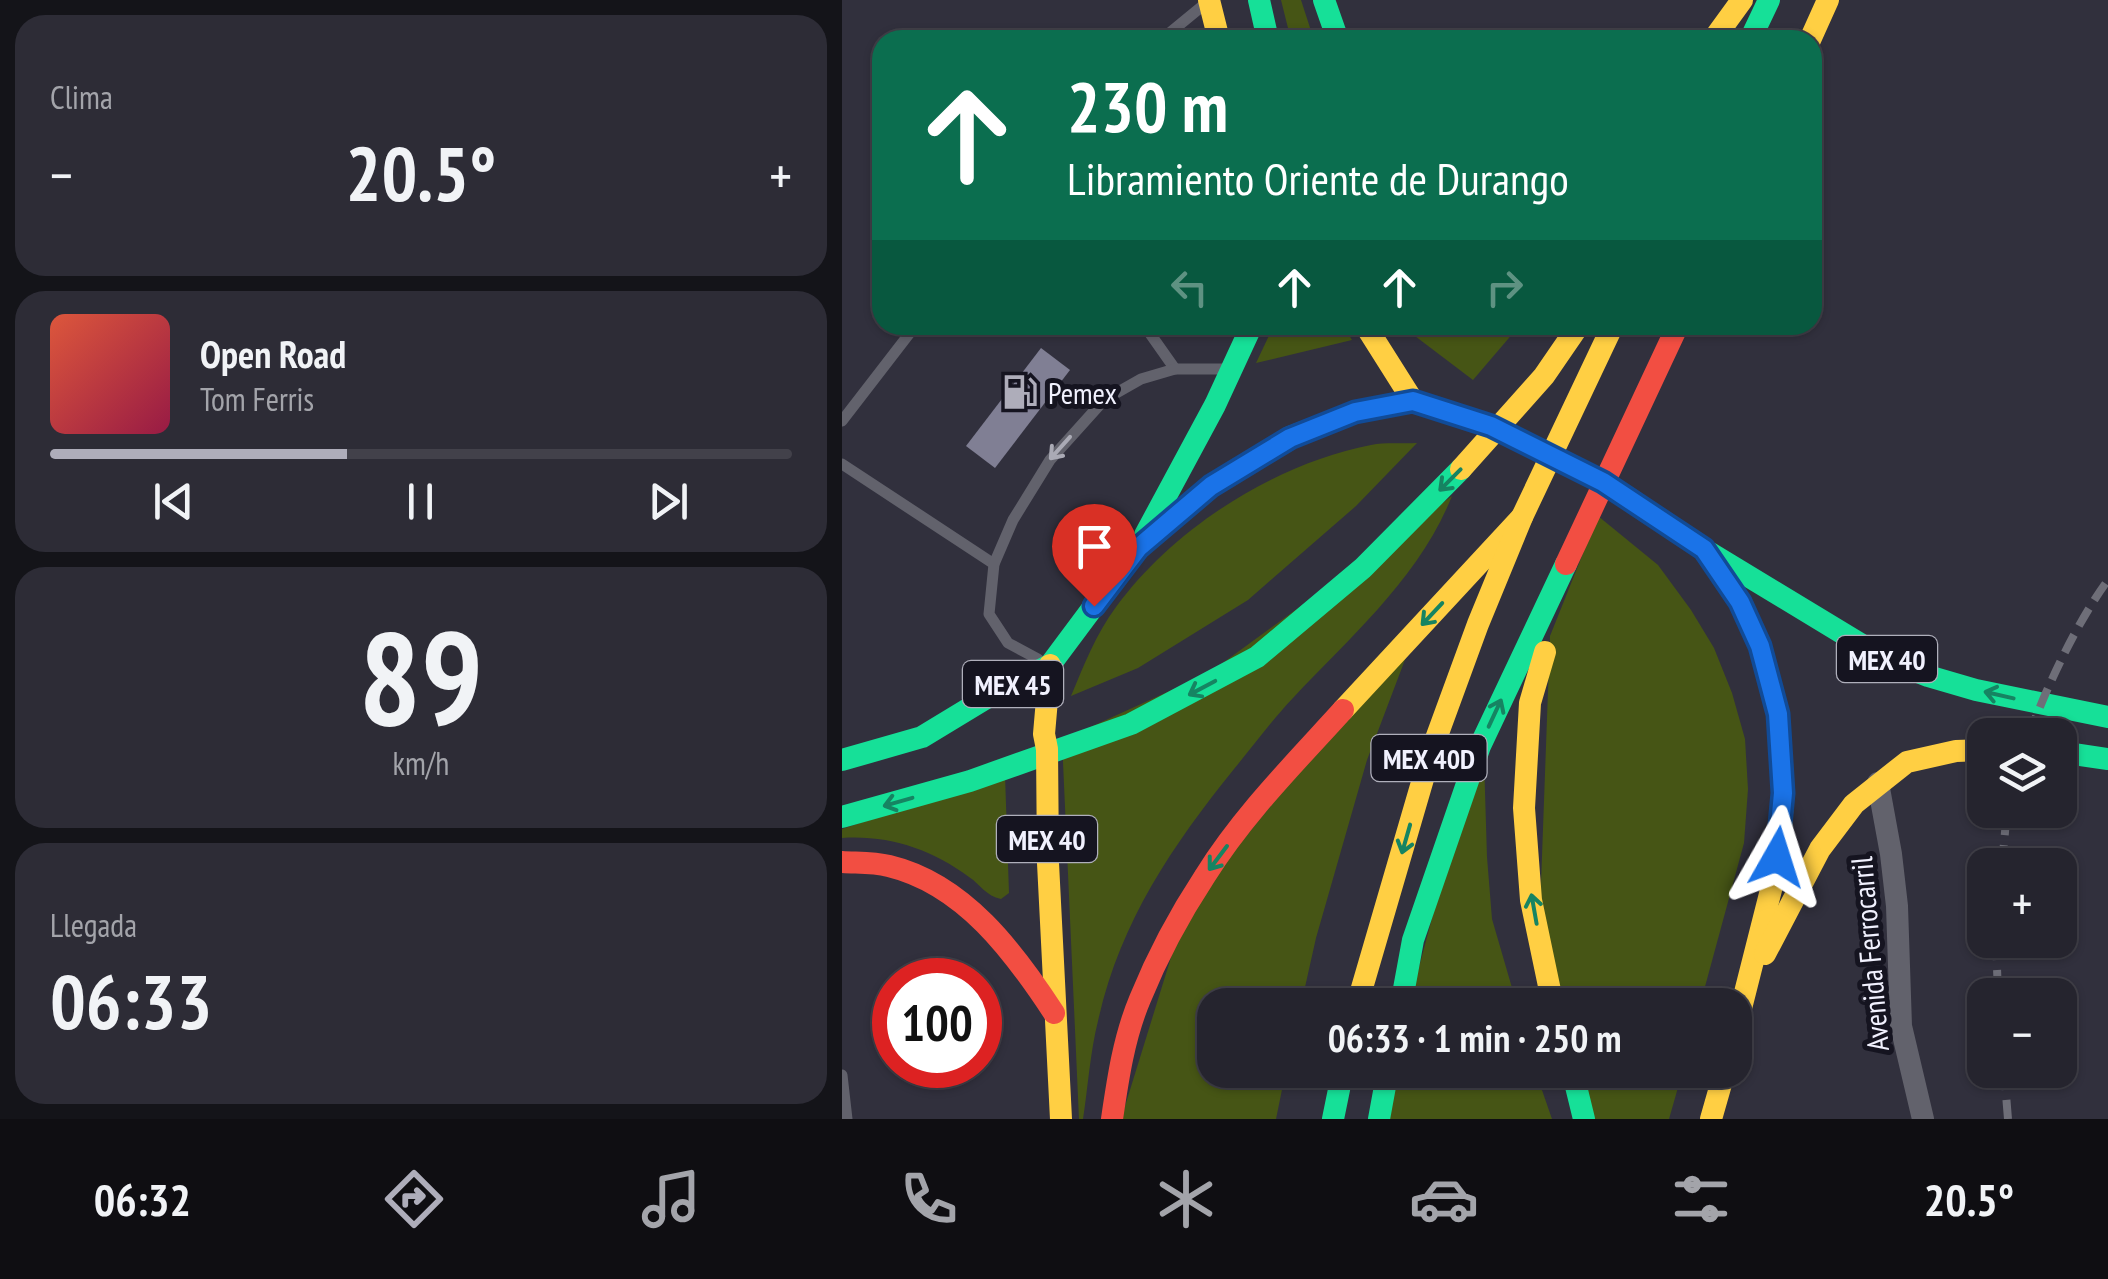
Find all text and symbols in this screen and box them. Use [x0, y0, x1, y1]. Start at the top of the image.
text: 230 m [1067, 61, 1228, 151]
icon: ahead [902, 70, 1032, 200]
text: Clima [50, 76, 113, 118]
text: 20.5° [346, 125, 496, 222]
text: − [50, 139, 73, 210]
text: + [769, 139, 792, 210]
text: Libramiento Oriente de Durango [1067, 149, 1569, 207]
icon: left [1162, 260, 1217, 315]
icon: ahead [1267, 260, 1322, 315]
icon: ahead [1372, 260, 1427, 315]
icon: right [1477, 260, 1532, 315]
text: Open Road [200, 329, 346, 378]
fuel station icon: Pemex [1001, 373, 1039, 411]
place label: Pemex [1048, 373, 1117, 412]
text: Tom Ferris [200, 378, 314, 420]
one-way arrow [1049, 435, 1072, 460]
one-way arrow [1438, 468, 1462, 492]
icon: previous [146, 474, 201, 529]
icon: pause [393, 474, 448, 529]
icon: next [641, 474, 696, 529]
pin [1052, 504, 1137, 607]
icon: arrive [1067, 519, 1122, 574]
text: 89 [359, 593, 483, 761]
one-way arrow [1421, 601, 1444, 626]
road number: MEX 40 [1837, 636, 1937, 682]
road number: MEX 45 [963, 661, 1063, 707]
one-way arrow [1187, 678, 1217, 698]
one-way arrow [1984, 685, 2016, 703]
one-way arrow [1487, 699, 1506, 729]
map controls [1967, 718, 2077, 1088]
button: layers [1967, 718, 2077, 828]
road number: MEX 40D [1372, 735, 1486, 781]
text: km/h [393, 742, 449, 784]
one-way arrow [883, 793, 914, 812]
position arrow [1725, 805, 1829, 909]
road number: MEX 40 [997, 816, 1097, 862]
one-way arrow [1396, 823, 1414, 854]
one-way arrow [1207, 844, 1228, 871]
button: + [1967, 848, 2077, 958]
street label: Avenida Ferrocarril [1841, 855, 1897, 1053]
one-way arrow [1524, 894, 1543, 926]
text: Llegada [50, 904, 137, 946]
text: 06:33 [50, 953, 212, 1050]
speed limit sign: 100 [872, 958, 1002, 1088]
button: − [1967, 978, 2077, 1088]
text: 06:33 · 1 min · 250 m [1328, 1013, 1621, 1062]
icon: directions [379, 1164, 449, 1234]
icon: music [636, 1164, 706, 1234]
icon: phone [894, 1164, 964, 1234]
icon: climate [1151, 1164, 1221, 1234]
icon: car [1409, 1164, 1479, 1234]
icon: filters [1666, 1164, 1736, 1234]
text: 06:32 [94, 1170, 191, 1228]
text: 20.5° [1924, 1170, 2014, 1228]

